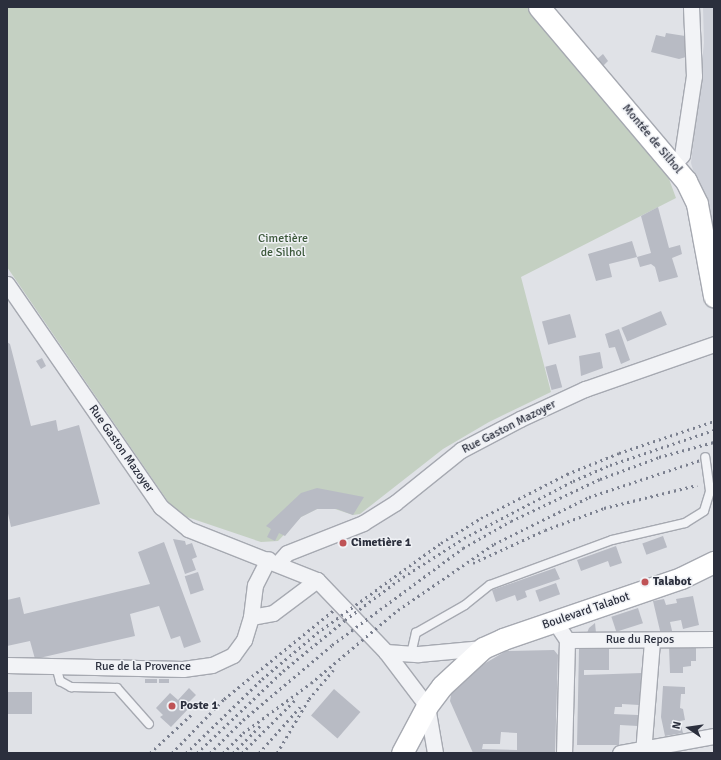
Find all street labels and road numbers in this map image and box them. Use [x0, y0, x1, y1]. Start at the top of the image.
street label: Montée de Silhol [619, 101, 685, 177]
street label: Rue Gaston Mazoyer [460, 397, 558, 457]
street label: Rue Gaston Mazoyer [85, 402, 157, 496]
street label: Boulevard Talabot [540, 589, 632, 633]
street label: Rue du Repos [606, 633, 674, 647]
street label: Rue de la Provence [95, 660, 191, 674]

